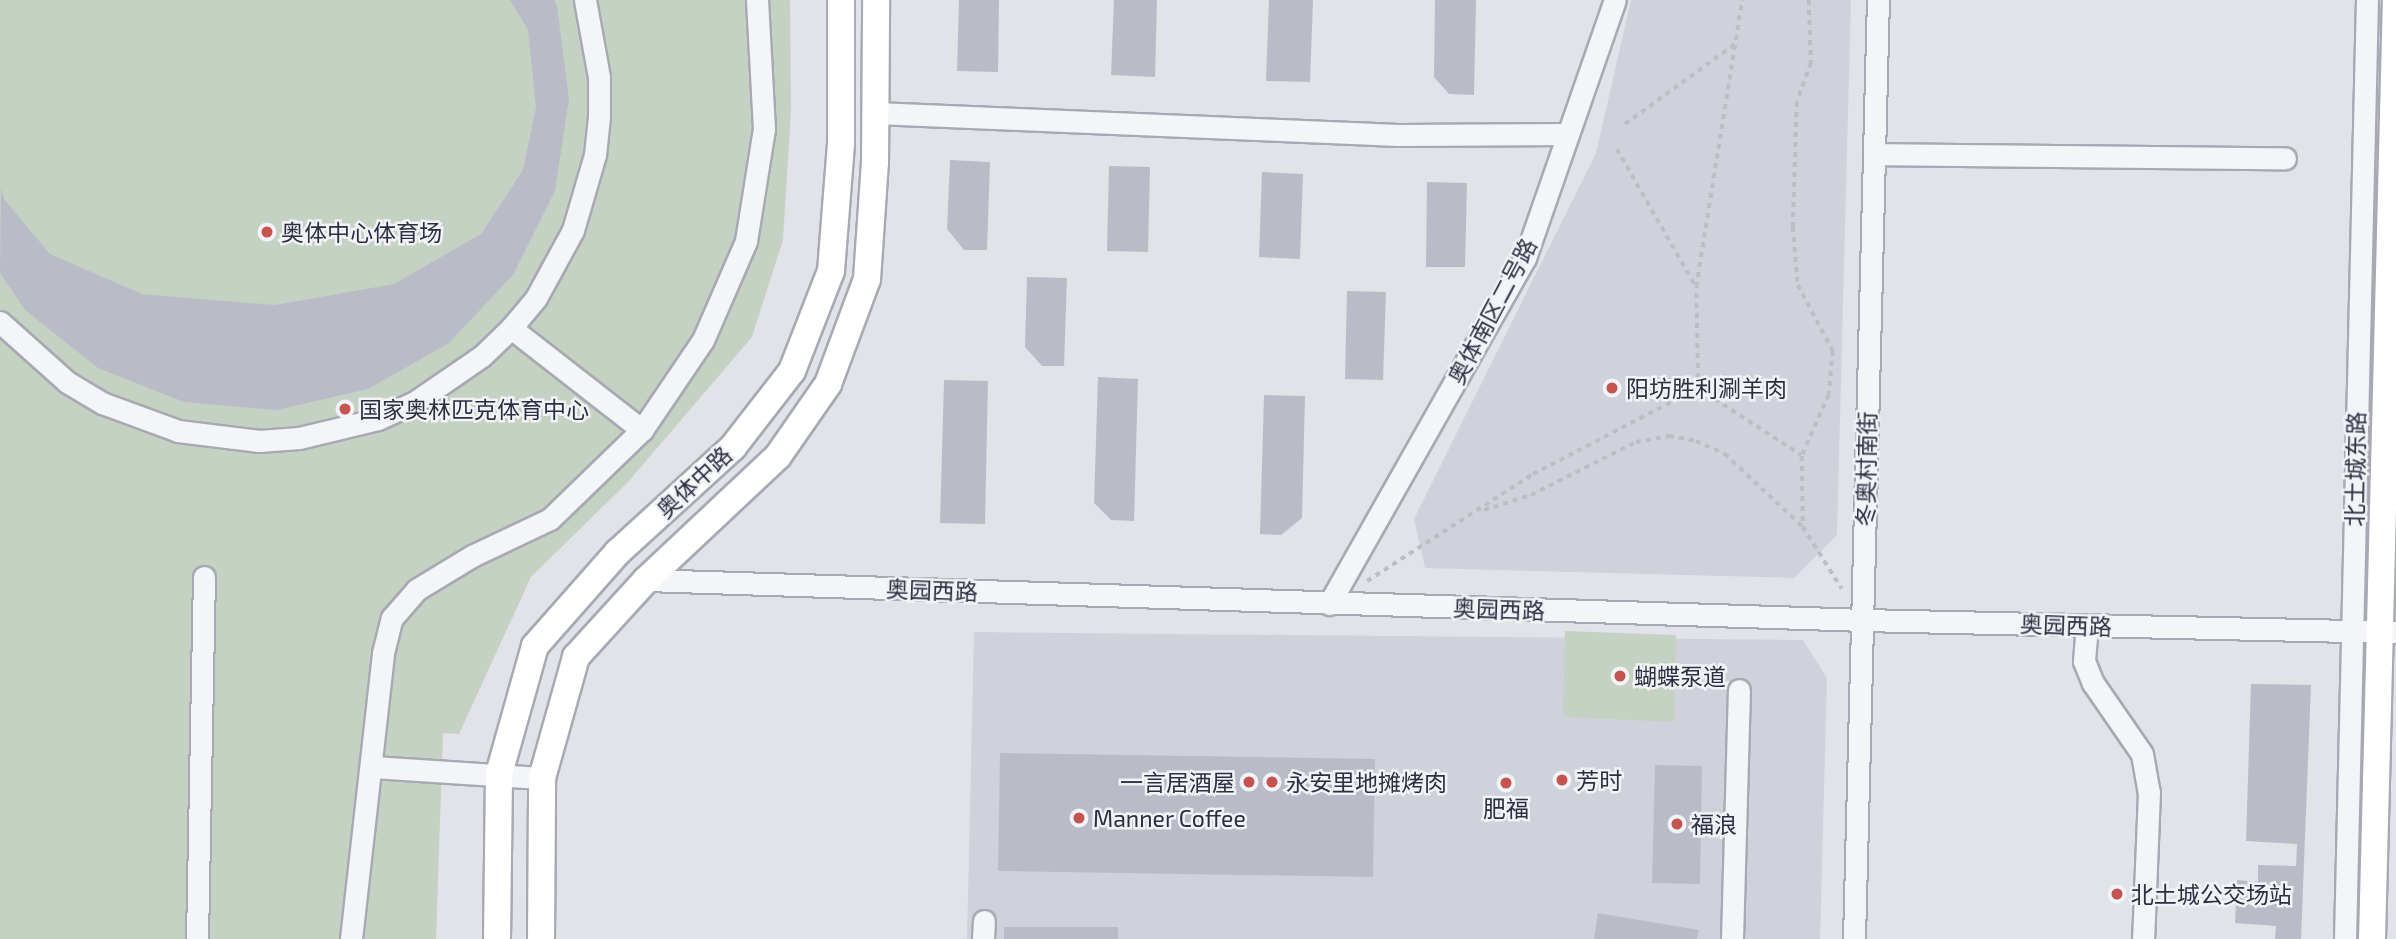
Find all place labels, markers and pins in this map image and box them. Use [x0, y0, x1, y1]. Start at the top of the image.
place label: 奥体中心体育场 [281, 218, 442, 246]
marker: 奥体中心体育场 [259, 224, 275, 240]
place label: 阳坊胜利涮羊肉 [1626, 374, 1787, 402]
marker: 阳坊胜利涮羊肉 [1604, 380, 1620, 396]
place label: 国家奥林匹克体育中心 [359, 395, 589, 423]
marker: 国家奥林匹克体育中心 [337, 401, 353, 417]
place label: 蝴蝶泵道 [1634, 662, 1726, 690]
marker: 蝴蝶泵道 [1612, 668, 1628, 684]
place label: 芳时 [1576, 766, 1622, 794]
place label: 一言居酒屋 [1120, 768, 1235, 796]
place label: 永安里地摊烤肉 [1286, 768, 1447, 796]
marker: 芳时 [1554, 772, 1570, 788]
marker: 一言居酒屋 [1241, 774, 1257, 790]
marker: 永安里地摊烤肉 [1264, 774, 1280, 790]
marker: 肥福 [1498, 775, 1514, 791]
place label: 肥福 [1483, 794, 1529, 822]
place label: Manner Coffee [1093, 804, 1246, 832]
marker: Manner Coffee [1071, 810, 1087, 826]
place label: 福浪 [1691, 810, 1737, 838]
marker: 福浪 [1669, 816, 1685, 832]
place label: 北土城公交场站 [2131, 880, 2292, 908]
marker: 北土城公交场站 [2109, 886, 2125, 902]

